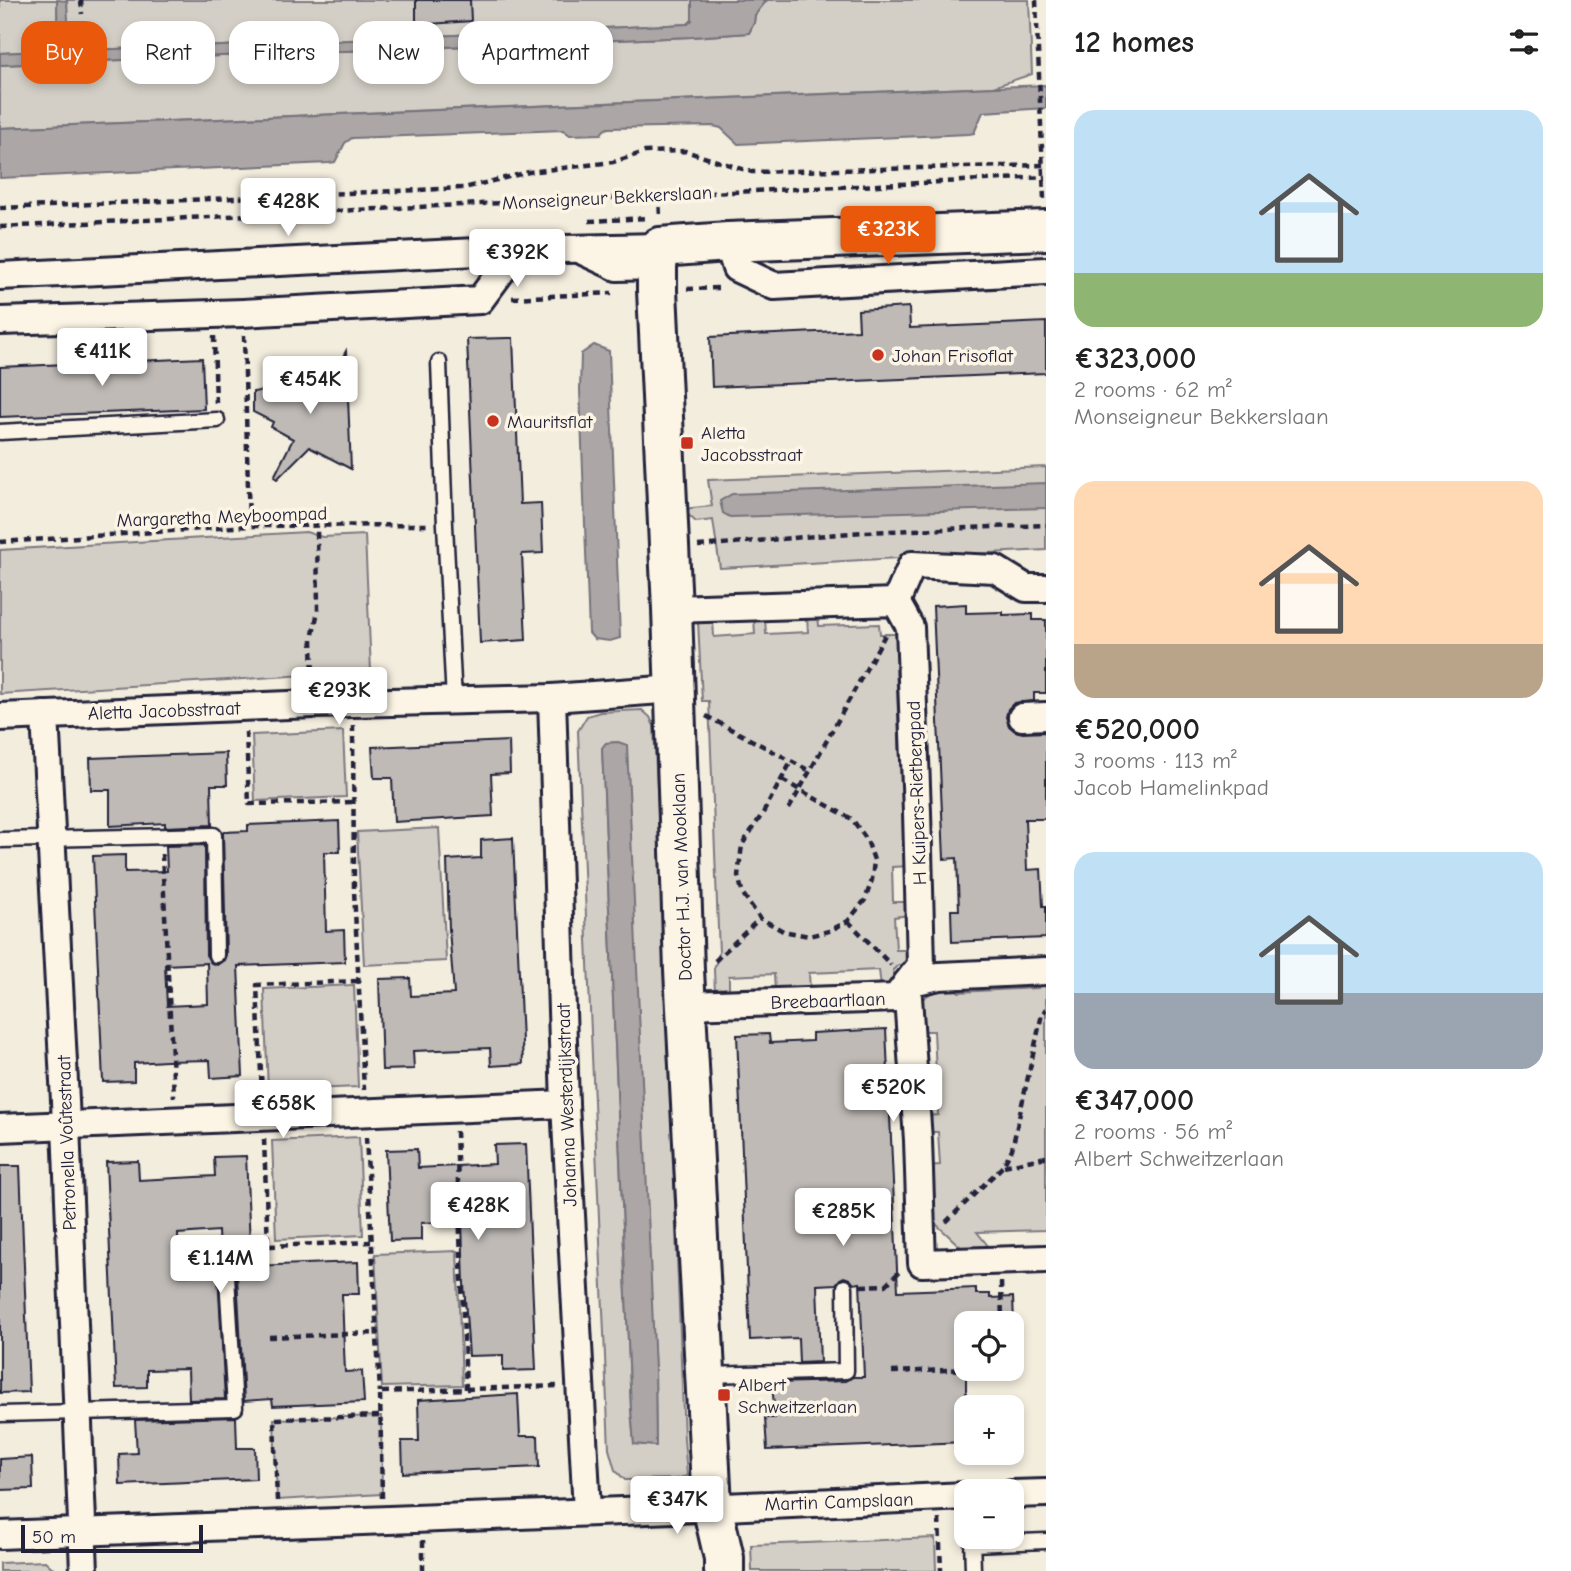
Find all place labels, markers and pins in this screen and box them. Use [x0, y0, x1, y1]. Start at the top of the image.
pin: €428K [239, 178, 337, 238]
pin: €323K [839, 206, 937, 266]
pin: €392K [468, 230, 566, 289]
pin: €411K [53, 328, 151, 388]
place label: Johan Frisoflat [892, 345, 1013, 367]
marker: Johan Frisoflat [870, 347, 886, 363]
pin: €454K [261, 356, 359, 416]
place label: Mauritsflat [507, 411, 593, 433]
marker: Mauritsflat [485, 413, 501, 429]
place label: Aletta Jacobsstraat [701, 422, 803, 466]
marker: Aletta Jacobsstraat [679, 435, 695, 451]
pin: €293K [290, 668, 388, 727]
pin: €520K [844, 1064, 942, 1124]
pin: €658K [234, 1080, 332, 1140]
pin: €428K [429, 1182, 527, 1242]
pin: €285K [794, 1188, 892, 1248]
pin: €1.14M [163, 1236, 277, 1295]
place label: Albert Schweitzerlaan [738, 1374, 857, 1418]
marker: Albert Schweitzerlaan [716, 1387, 732, 1403]
pin: €347K [628, 1476, 726, 1536]

